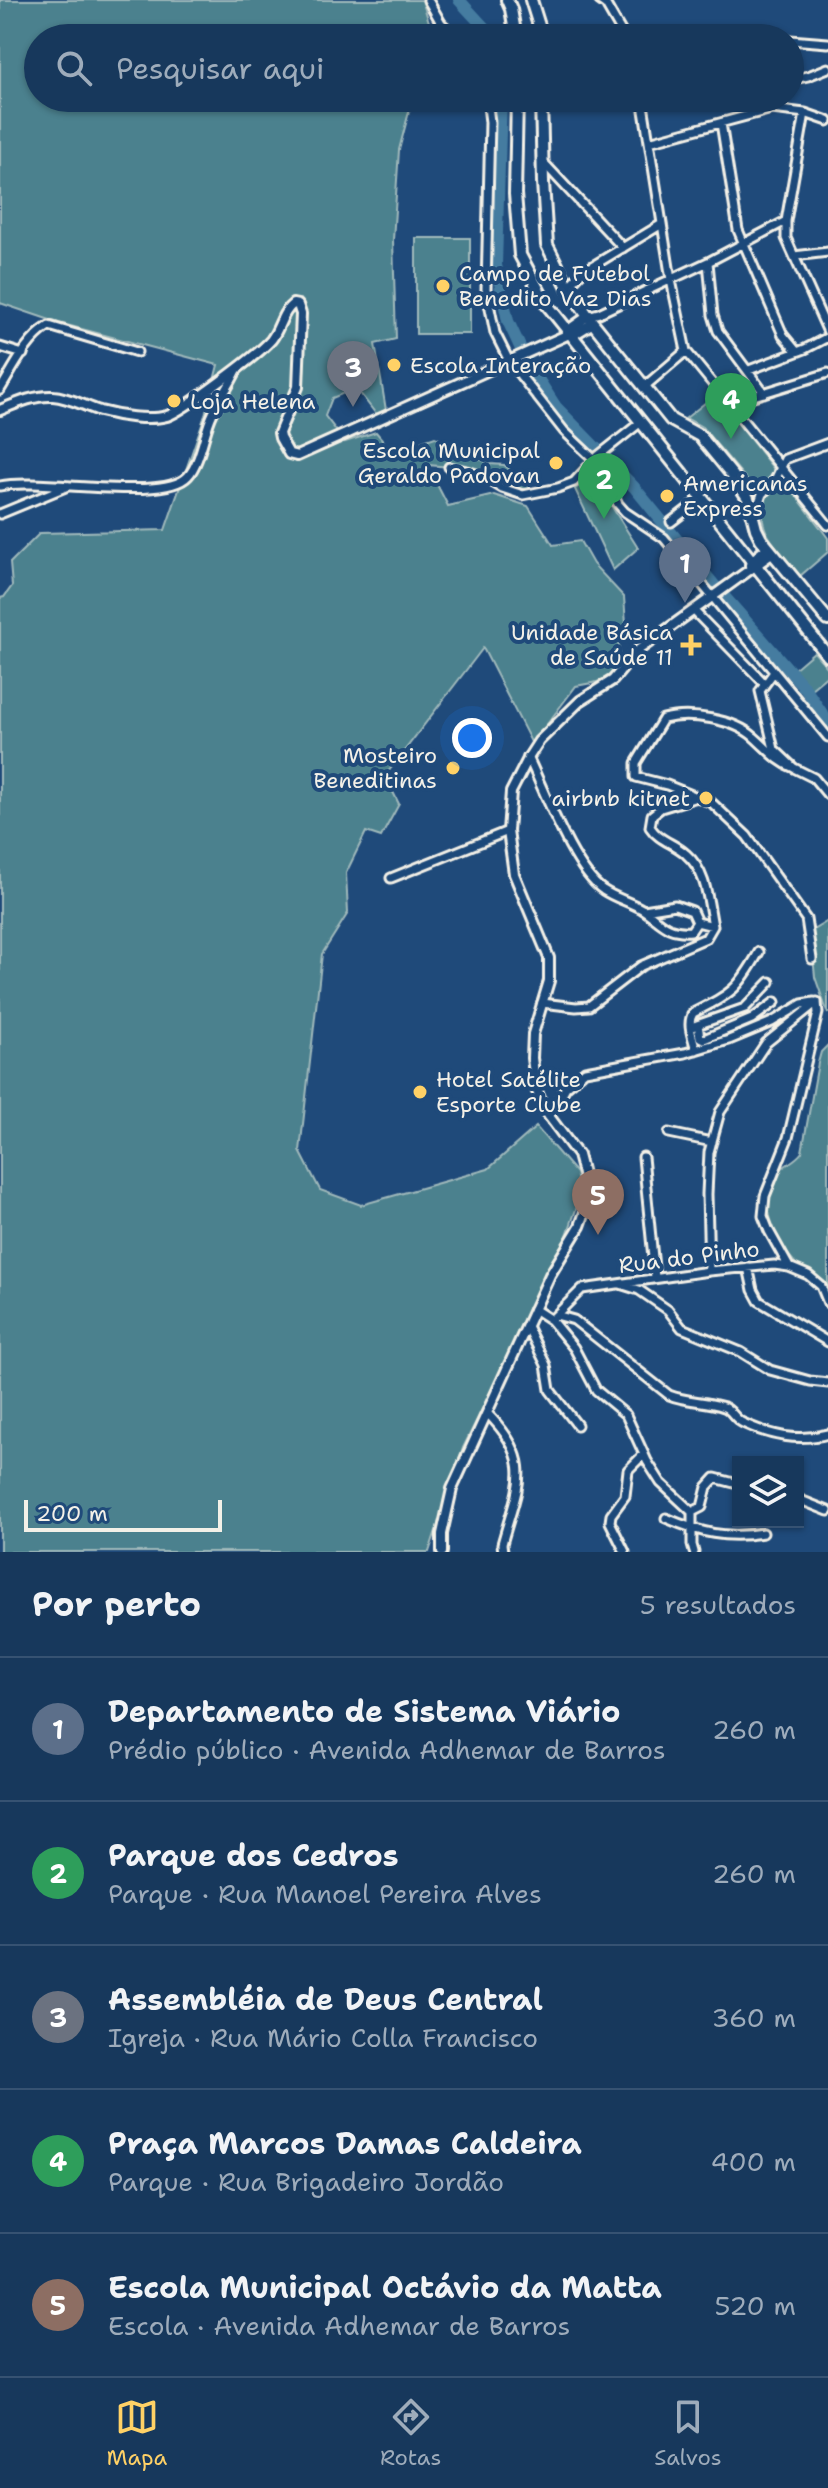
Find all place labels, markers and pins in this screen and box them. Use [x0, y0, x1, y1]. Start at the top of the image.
place label: Campo de Futebol Benedito Vaz Dias [459, 259, 652, 313]
marker: Campo de Futebol Benedito Vaz Dias [434, 277, 452, 295]
pin: 3 [327, 341, 379, 407]
place label: Escola Interação [410, 351, 591, 380]
marker: Escola Interação [385, 356, 403, 374]
pin: 4 [705, 373, 757, 439]
place label: Loja Helena [190, 387, 316, 416]
marker: Loja Helena [165, 392, 183, 410]
place label: Escola Municipal Geraldo Padovan [358, 436, 540, 490]
pin: 2 [578, 453, 630, 519]
marker: Escola Municipal Geraldo Padovan [547, 454, 565, 472]
place label: Americanas Express [683, 469, 808, 523]
marker: Americanas Express [658, 487, 676, 505]
pin: 1 [659, 537, 711, 603]
place label: Unidade Básica de Saúde 11 [511, 618, 673, 672]
marker: Unidade Básica de Saúde 11 [680, 634, 702, 656]
place label: Mosteiro Beneditinas [313, 741, 437, 795]
marker: Mosteiro Beneditinas [444, 759, 462, 777]
place label: airbnb kitnet [551, 784, 690, 813]
marker: airbnb kitnet [697, 789, 715, 807]
place label: Hotel Satélite Esporte Clube [436, 1065, 582, 1119]
marker: Hotel Satélite Esporte Clube [411, 1083, 429, 1101]
pin: 5 [572, 1169, 624, 1235]

